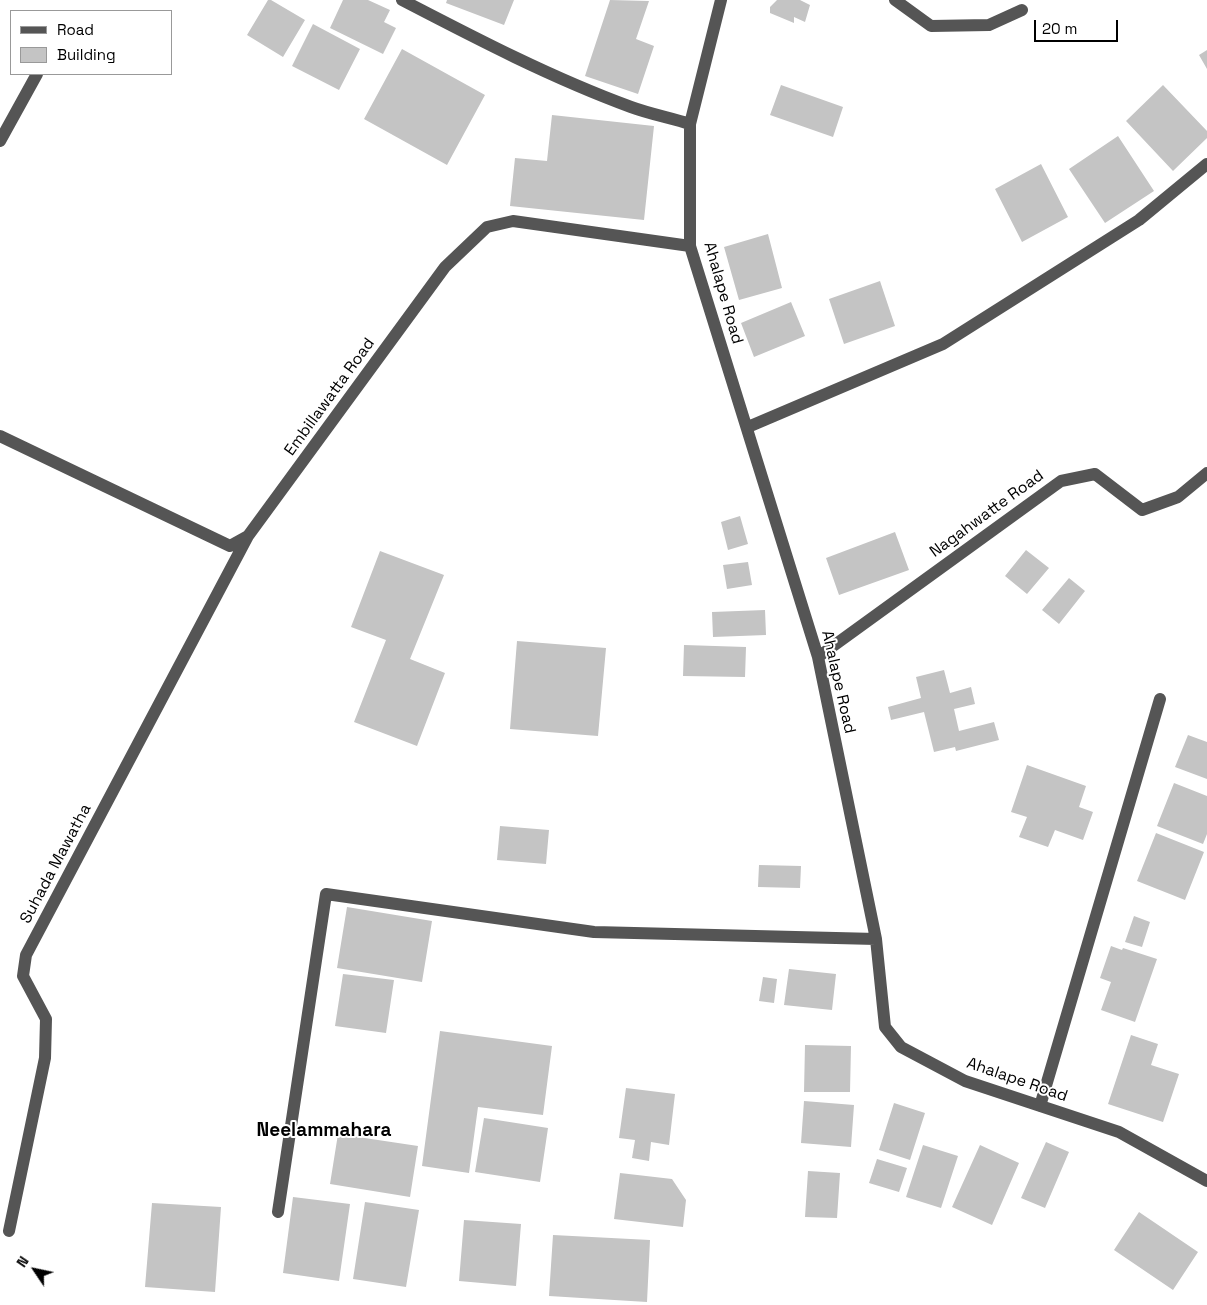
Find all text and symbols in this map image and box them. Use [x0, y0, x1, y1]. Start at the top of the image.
legend [10, 10, 172, 75]
scale bar [1037, 10, 1121, 42]
text: 20 m [1042, 19, 1077, 38]
text: Road [57, 20, 94, 39]
text: Building [57, 45, 116, 64]
street label: Ahalape Road [699, 240, 747, 346]
street label: Embillawatta Road [281, 334, 379, 460]
street label: Nagahwatte Road [926, 466, 1048, 562]
street label: Ahalape Road [817, 629, 859, 735]
street label: Suhada Mawatha [16, 801, 96, 927]
street label: Ahalape Road [964, 1054, 1070, 1106]
district label: Neelammahara [256, 1120, 392, 1142]
north arrow [10, 1245, 60, 1295]
text: N [12, 1253, 33, 1271]

